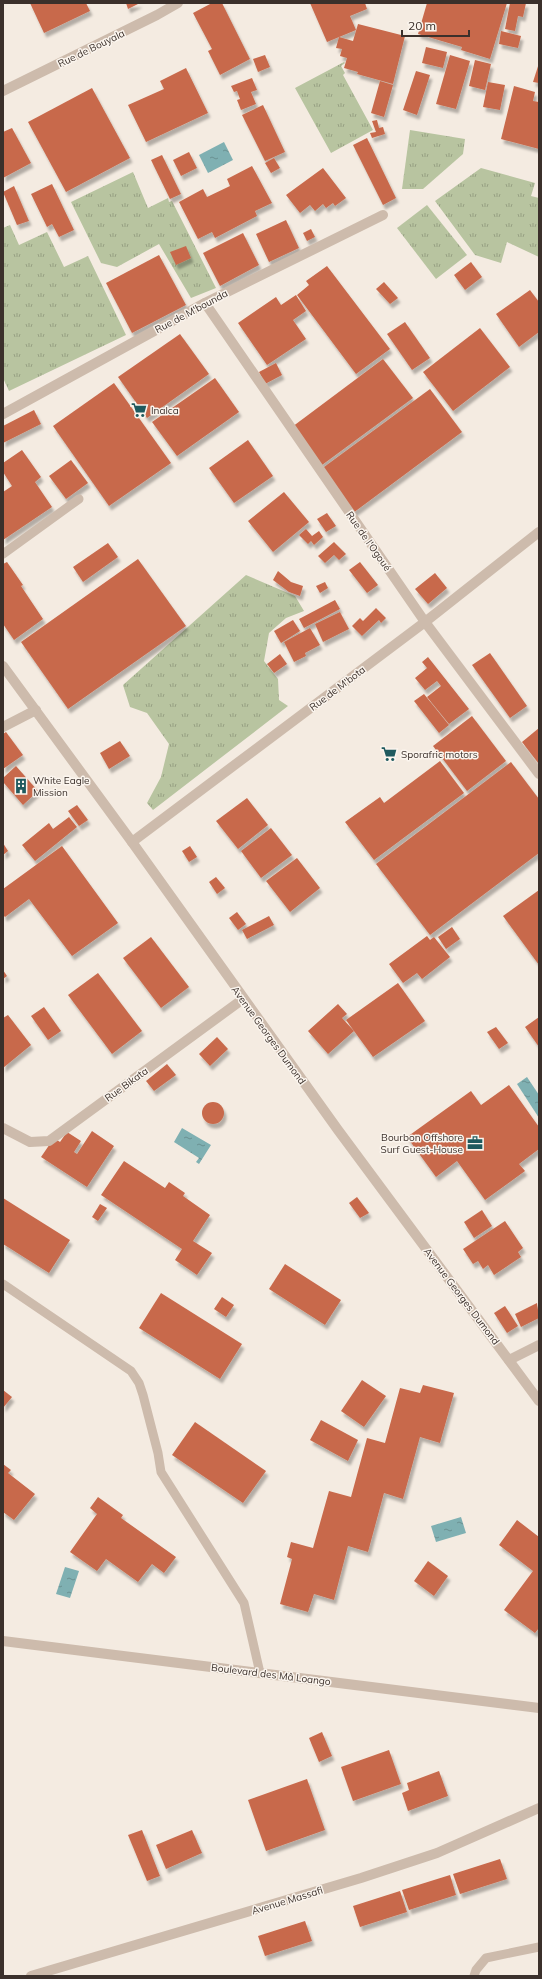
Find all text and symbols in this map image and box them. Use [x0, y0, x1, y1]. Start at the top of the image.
scale bar [402, 12, 469, 38]
text: 20 m [408, 18, 436, 33]
street label: Rue de Bouyala [56, 27, 127, 70]
street label: Rue de M'bounda [152, 287, 230, 336]
supermarket icon: Inalca [130, 401, 148, 419]
place label: Inalca [151, 404, 179, 417]
street label: Rue de l'Ogoué [343, 509, 394, 574]
street label: Rue de M'bota [307, 663, 368, 714]
supermarket icon: Sporafric motors [380, 745, 398, 763]
place label: Sporafric motors [401, 748, 478, 761]
place label: White Eagle Mission [33, 774, 90, 799]
building icon: White Eagle Mission [12, 777, 30, 795]
street label: Avenue Georges Dumond [229, 984, 309, 1087]
street label: Rue Bikata [102, 1064, 151, 1105]
place label: Bourbon Offshore Surf Guest-House [380, 1131, 463, 1156]
office icon: Bourbon Offshore Surf Guest-House [466, 1134, 484, 1152]
street label: Avenue Georges Dumond [421, 1245, 502, 1347]
street label: Boulevard des Mâ Loango [210, 1661, 332, 1688]
street label: Avenue Massafi [250, 1883, 325, 1917]

